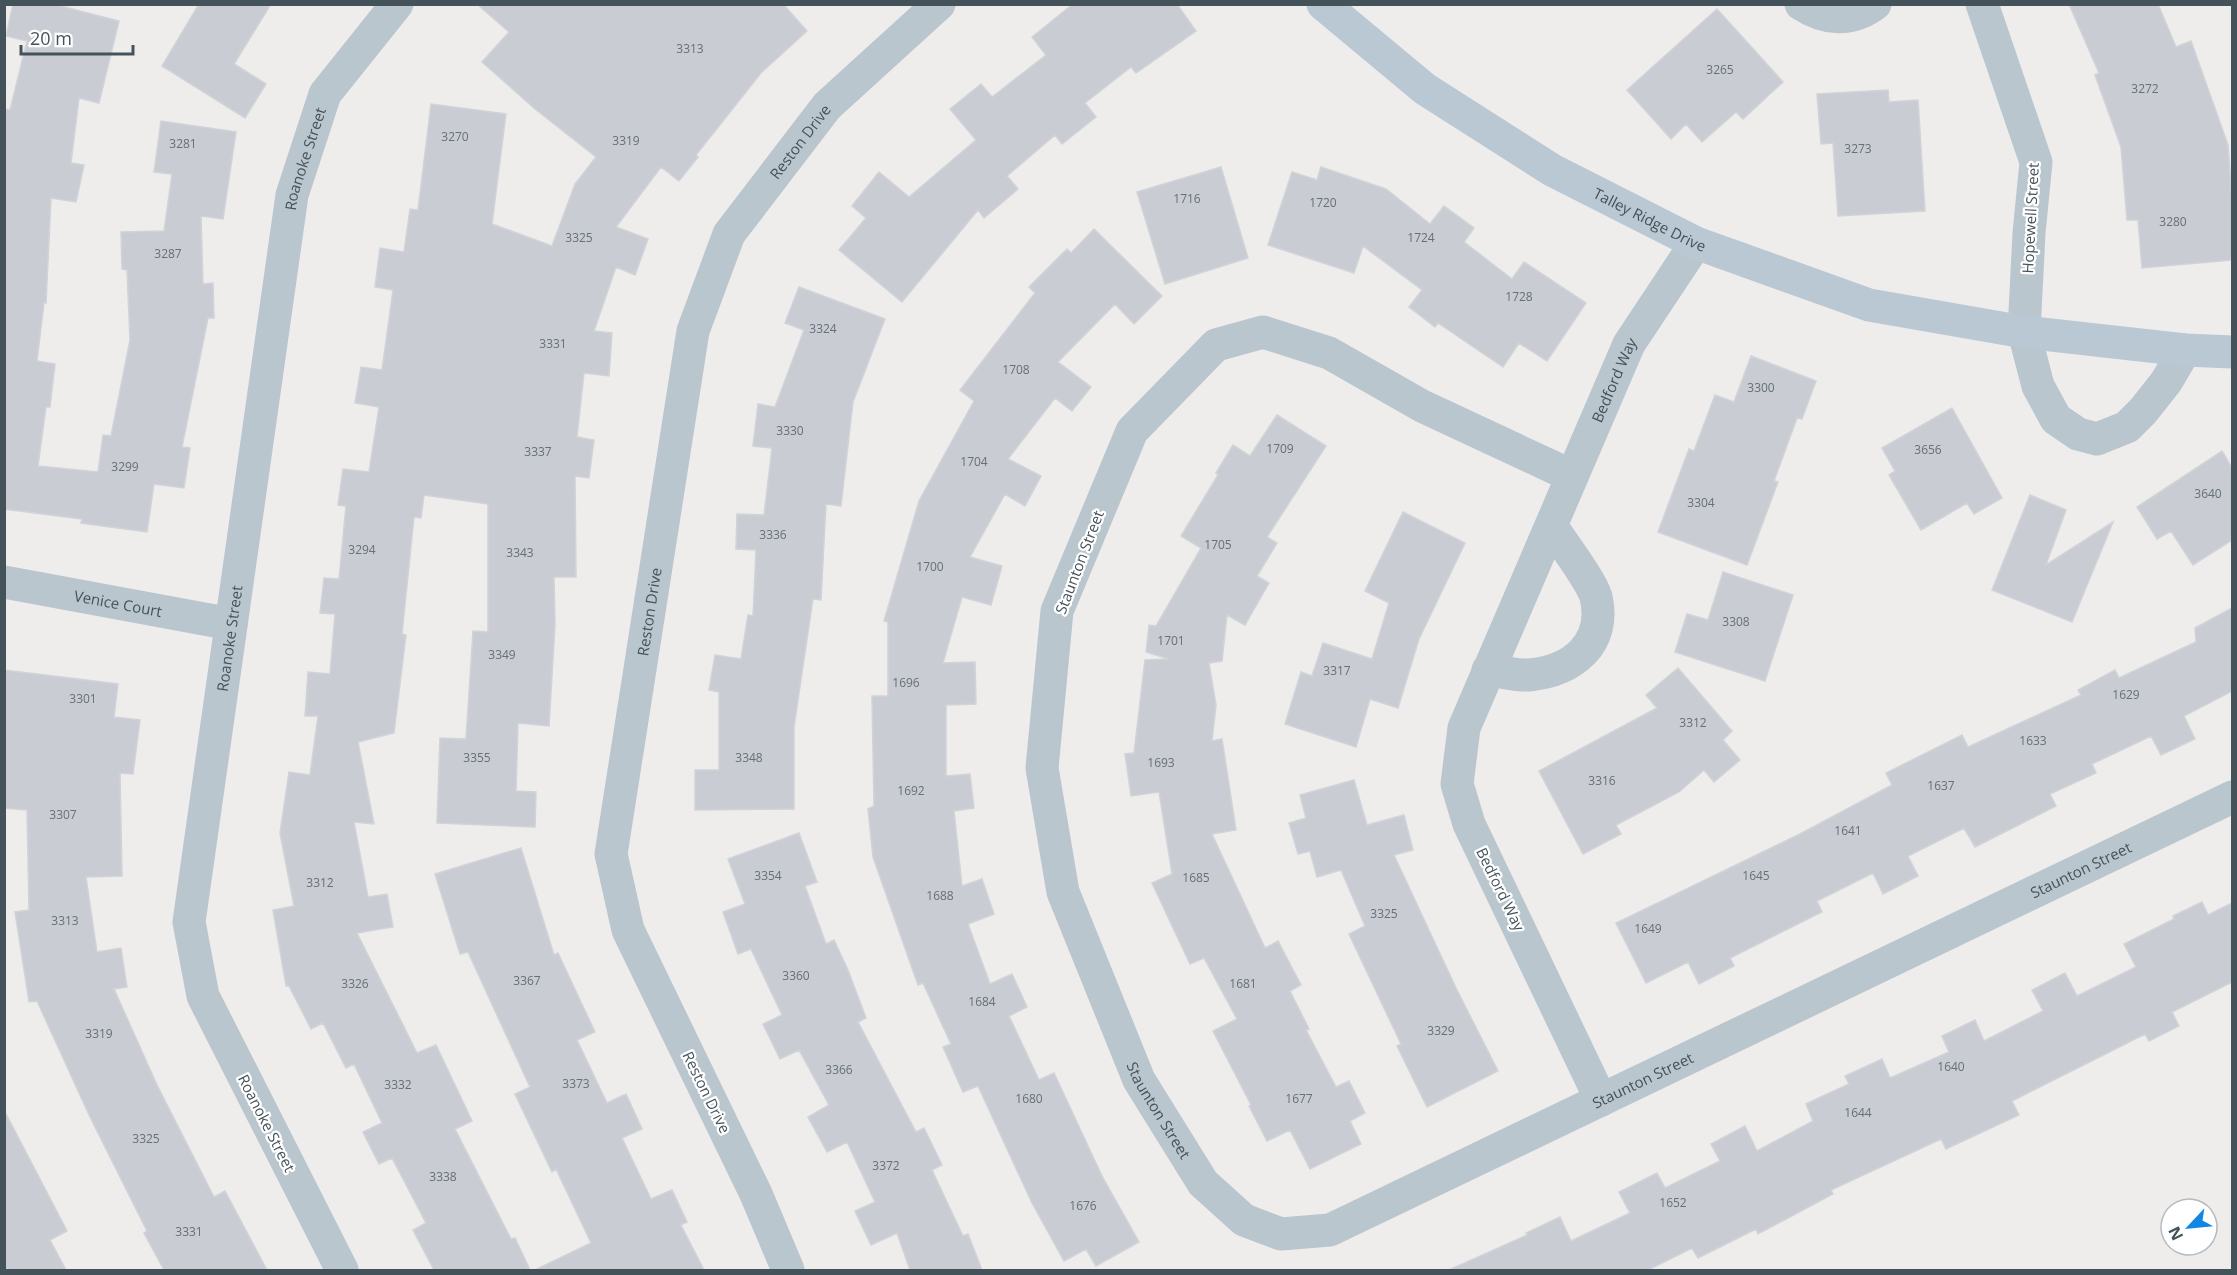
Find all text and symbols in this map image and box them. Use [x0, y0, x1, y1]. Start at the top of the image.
scale bar [21, 18, 134, 56]
text: 20 m [30, 26, 72, 50]
house number: 3313 [676, 40, 704, 57]
house number: 3265 [1706, 61, 1734, 78]
house number: 3272 [2131, 80, 2159, 97]
street label: Reston Drive [765, 100, 835, 183]
street label: Roanoke Street [280, 105, 330, 212]
house number: 3270 [441, 128, 469, 145]
house number: 3319 [612, 132, 640, 149]
house number: 3281 [169, 135, 197, 152]
house number: 3273 [1844, 140, 1872, 157]
street label: Hopewell Street [2017, 162, 2043, 274]
street label: Talley Ridge Drive [1590, 183, 1709, 256]
house number: 1716 [1173, 190, 1201, 207]
house number: 1720 [1309, 194, 1337, 211]
house number: 3280 [2159, 213, 2187, 230]
house number: 3325 [565, 229, 593, 246]
house number: 1724 [1407, 229, 1435, 246]
house number: 3287 [154, 245, 182, 262]
house number: 1728 [1505, 288, 1533, 305]
house number: 3324 [809, 320, 837, 337]
street label: Bedford Way [1587, 333, 1641, 425]
house number: 3331 [539, 335, 567, 352]
house number: 1708 [1002, 361, 1030, 378]
house number: 3300 [1747, 379, 1775, 396]
house number: 3330 [776, 422, 804, 439]
house number: 1709 [1266, 440, 1294, 457]
house number: 3656 [1914, 441, 1942, 458]
house number: 3337 [524, 443, 552, 460]
house number: 1704 [960, 453, 988, 470]
house number: 3299 [111, 458, 139, 475]
house number: 3640 [2194, 485, 2222, 502]
house number: 3304 [1687, 494, 1715, 511]
street label: Staunton Street [1050, 507, 1108, 617]
house number: 3336 [759, 526, 787, 543]
house number: 1705 [1204, 536, 1232, 553]
house number: 3294 [348, 541, 376, 558]
house number: 3343 [506, 544, 534, 561]
house number: 1700 [916, 558, 944, 575]
street label: Reston Drive [632, 566, 666, 657]
street label: Roanoke Street [212, 584, 247, 693]
street label: Venice Court [72, 585, 164, 621]
house number: 3308 [1722, 613, 1750, 630]
house number: 1701 [1157, 632, 1185, 649]
house number: 3349 [488, 646, 516, 663]
house number: 3317 [1323, 662, 1351, 679]
house number: 1696 [892, 674, 920, 691]
house number: 1629 [2112, 686, 2140, 703]
house number: 3301 [69, 690, 97, 707]
house number: 3312 [1679, 714, 1707, 731]
house number: 1633 [2019, 732, 2047, 749]
house number: 3355 [463, 749, 491, 766]
house number: 3348 [735, 749, 763, 766]
house number: 1693 [1147, 754, 1175, 771]
house number: 3316 [1588, 772, 1616, 789]
house number: 1637 [1927, 777, 1955, 794]
house number: 1692 [897, 782, 925, 799]
house number: 3307 [49, 806, 77, 823]
house number: 1641 [1834, 822, 1862, 839]
street label: Staunton Street [2027, 837, 2135, 902]
street label: Bedford Way [1472, 844, 1530, 934]
house number: 3354 [754, 867, 782, 884]
house number: 1645 [1742, 867, 1770, 884]
house number: 1685 [1182, 869, 1210, 886]
house number: 3312 [306, 874, 334, 891]
house number: 1688 [926, 887, 954, 904]
house number: 3325 [1370, 905, 1398, 922]
house number: 3313 [51, 912, 79, 929]
house number: 1649 [1634, 920, 1662, 937]
house number: 3360 [782, 967, 810, 984]
house number: 3367 [513, 972, 541, 989]
house number: 3326 [341, 975, 369, 992]
house number: 1681 [1229, 975, 1257, 992]
house number: 1684 [968, 993, 996, 1010]
house number: 3329 [1427, 1022, 1455, 1039]
house number: 3319 [85, 1025, 113, 1042]
street label: Staunton Street [1589, 1047, 1696, 1113]
street label: Reston Drive [679, 1048, 735, 1136]
house number: 1640 [1937, 1058, 1965, 1075]
street label: Staunton Street [1123, 1059, 1195, 1162]
house number: 3366 [825, 1061, 853, 1078]
street label: Roanoke Street [234, 1071, 300, 1175]
house number: 3373 [562, 1075, 590, 1092]
house number: 3332 [384, 1076, 412, 1093]
house number: 1680 [1015, 1090, 1043, 1107]
house number: 1677 [1285, 1090, 1313, 1107]
house number: 1644 [1844, 1104, 1872, 1121]
house number: 3325 [132, 1130, 160, 1147]
house number: 3372 [872, 1157, 900, 1174]
house number: 3338 [429, 1168, 457, 1185]
house number: 1652 [1659, 1194, 1687, 1211]
house number: 1676 [1069, 1197, 1097, 1214]
north arrow [2159, 1197, 2219, 1257]
house number: 3331 [175, 1223, 203, 1240]
text: N [2163, 1223, 2188, 1244]

